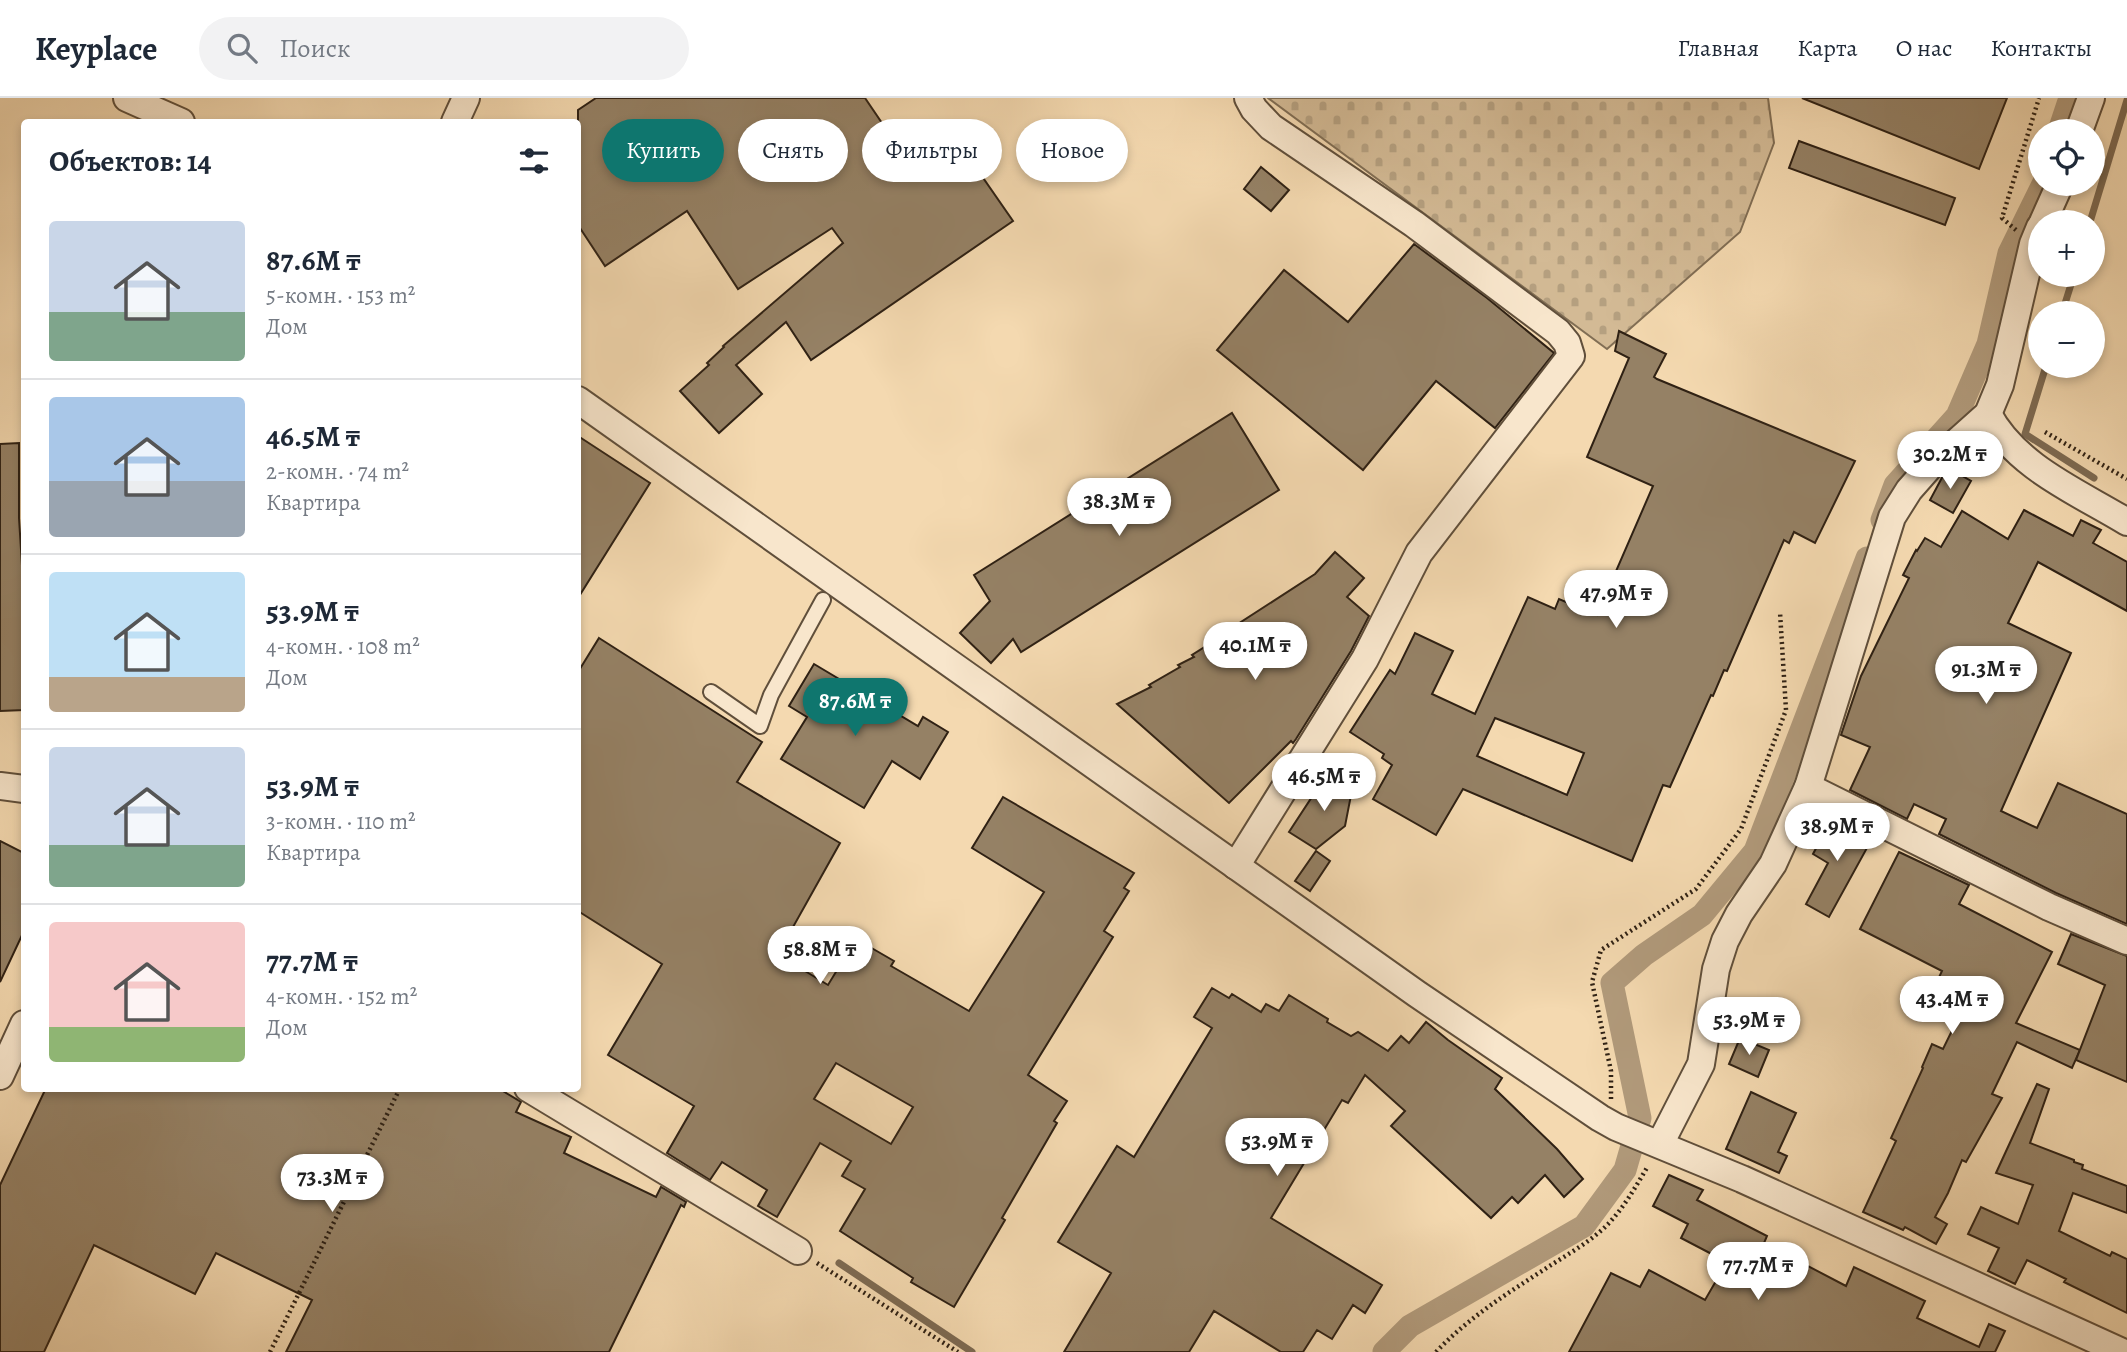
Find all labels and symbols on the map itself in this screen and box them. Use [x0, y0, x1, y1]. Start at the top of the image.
pin: 30.2M ₸ [1885, 432, 2015, 491]
pin: 38.3M ₸ [1054, 478, 1184, 538]
pin: 47.9M ₸ [1551, 570, 1681, 630]
pin: 40.1M ₸ [1190, 622, 1320, 682]
pin: 91.3M ₸ [1921, 646, 2051, 706]
pin: 87.6M ₸ [790, 678, 920, 738]
pin: 46.5M ₸ [1259, 754, 1389, 813]
pin: 38.9M ₸ [1772, 804, 1902, 863]
pin: 58.8M ₸ [755, 926, 885, 986]
pin: 43.4M ₸ [1887, 976, 2017, 1036]
pin: 53.9M ₸ [1684, 998, 1814, 1057]
pin: 53.9M ₸ [1212, 1118, 1342, 1178]
pin: 73.3M ₸ [267, 1154, 397, 1214]
pin: 77.7M ₸ [1693, 1242, 1823, 1302]

